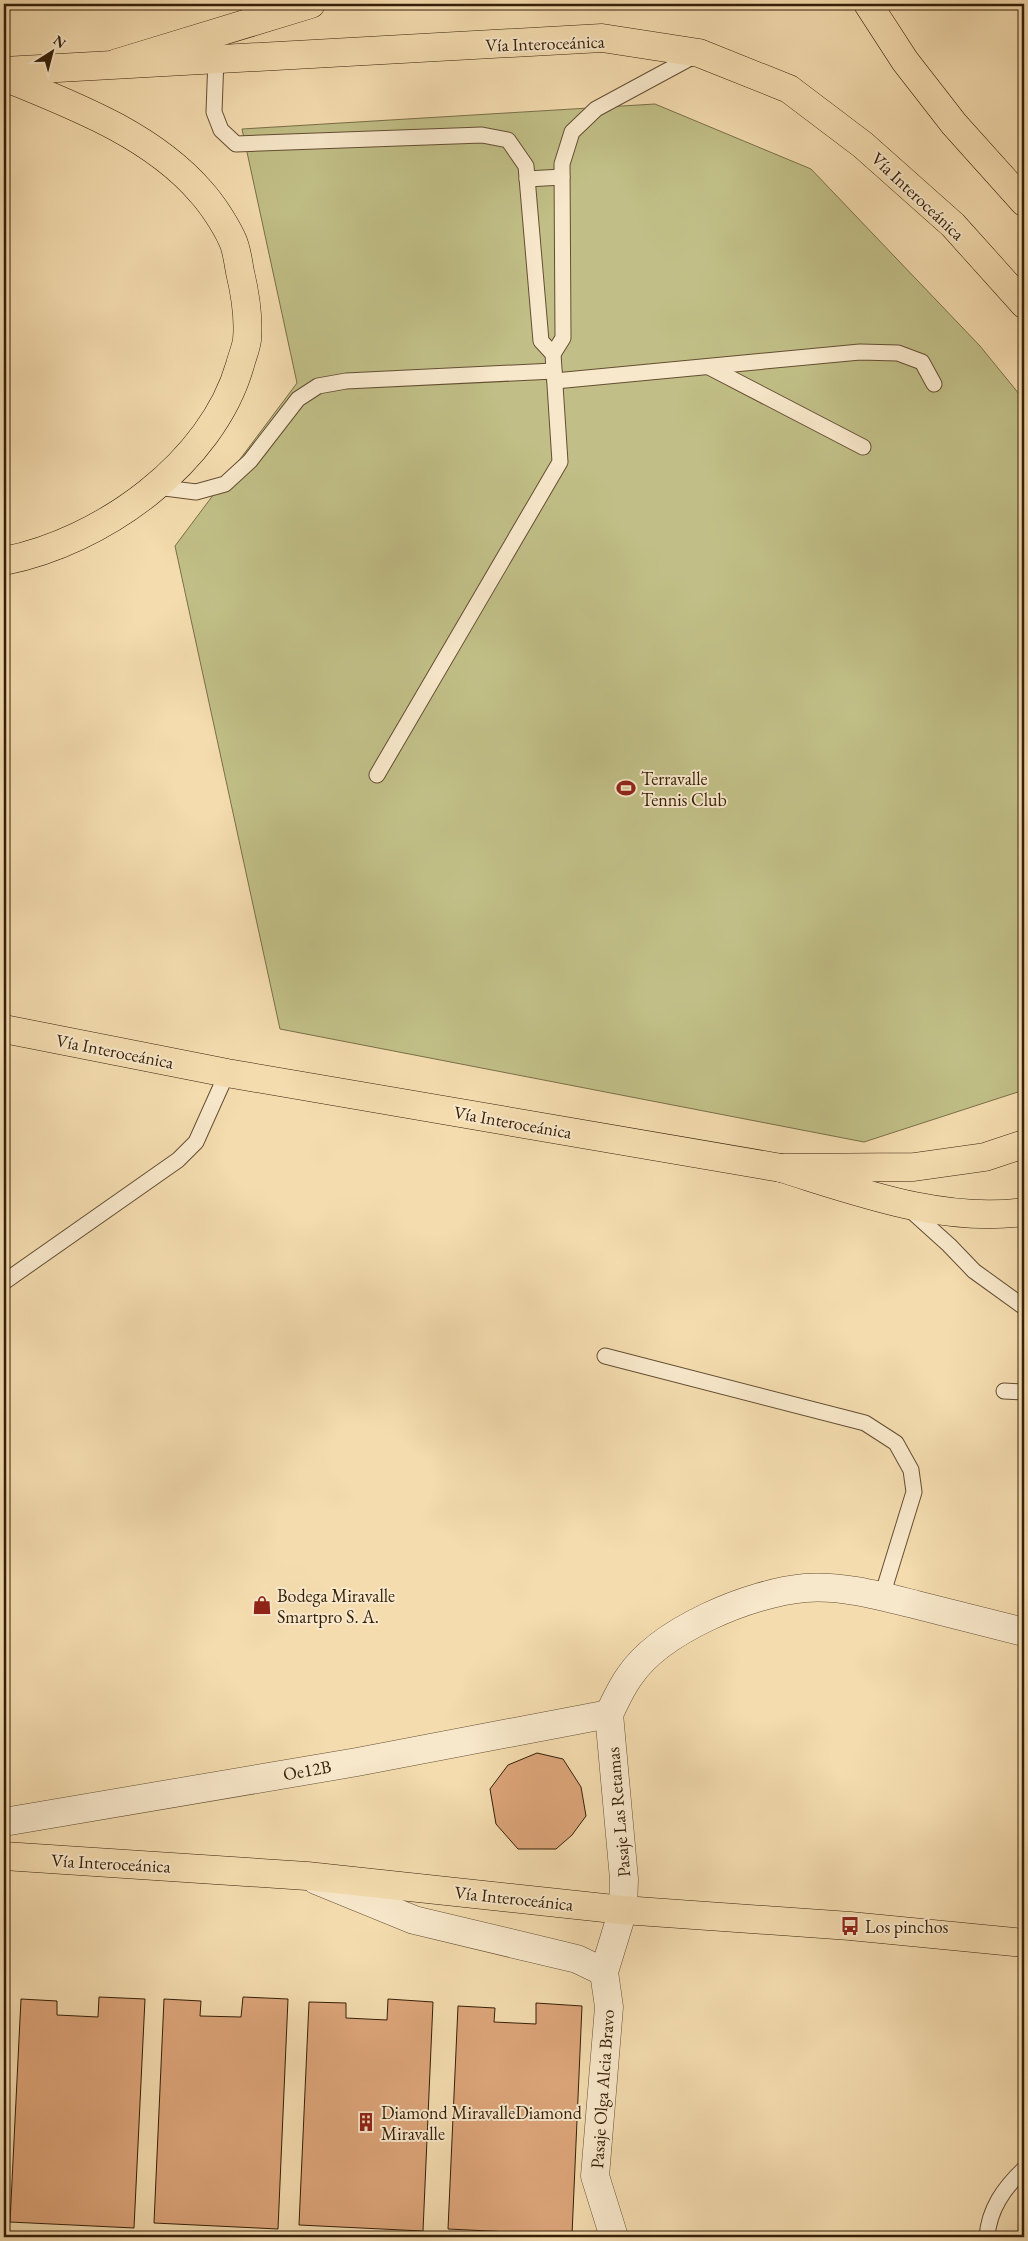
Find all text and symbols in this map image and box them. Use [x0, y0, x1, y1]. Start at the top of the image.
north arrow [28, 28, 78, 78]
street label: Vía Interoceánica [485, 29, 606, 57]
text: N [50, 31, 70, 52]
street label: Vía Interoceánica [866, 147, 970, 246]
place label: Terravalle Tennis Club [641, 767, 727, 811]
sports icon: Terravalle Tennis Club [615, 777, 637, 799]
street label: Vía Interoceánica [54, 1028, 177, 1074]
street label: Vía Interoceánica [452, 1100, 575, 1144]
place label: Bodega Miravalle Smartpro S. A. [277, 1584, 395, 1628]
shop icon: Bodega Miravalle Smartpro S. A. [251, 1594, 273, 1616]
street label: Pasaje Las Retamas [601, 1746, 635, 1878]
street label: Oe12B [281, 1754, 333, 1786]
street label: Vía Interoceánica [51, 1848, 172, 1878]
street label: Vía Interoceánica [453, 1880, 575, 1916]
bus stop icon: Los pinchos [839, 1915, 861, 1937]
place label: Los pinchos [865, 1915, 949, 1938]
street label: Pasaje Olga Alcia Bravo [585, 2009, 619, 2169]
place label: Diamond MiravalleDiamond Miravalle [381, 2101, 583, 2145]
building icon: Diamond MiravalleDiamond Miravalle [355, 2111, 377, 2133]

